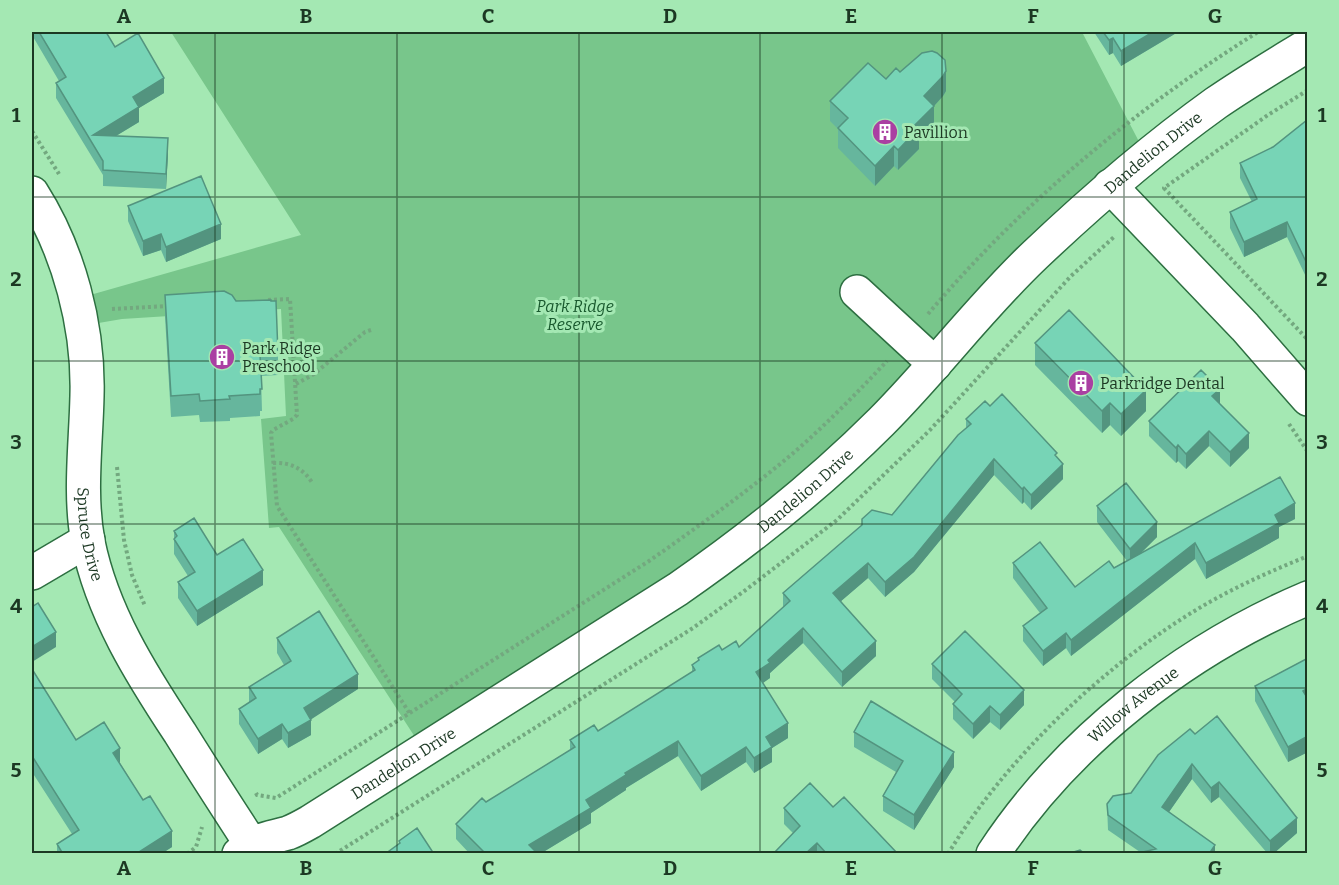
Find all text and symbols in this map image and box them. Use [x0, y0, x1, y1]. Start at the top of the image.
text: A [117, 4, 132, 28]
text: B [300, 4, 313, 28]
text: C [482, 4, 494, 28]
text: D [663, 4, 677, 28]
text: E [845, 4, 857, 28]
text: F [1027, 4, 1039, 28]
text: G [1208, 4, 1222, 28]
text: 1 [12, 103, 21, 127]
text: 1 [1318, 103, 1327, 127]
street label: Dandelion Drive [1100, 107, 1205, 197]
building icon: Pavillion [870, 117, 900, 147]
place label: Pavillion [904, 123, 968, 142]
text: 2 [10, 267, 22, 291]
text: 2 [1316, 267, 1328, 291]
park label: Park Ridge Reserve [536, 297, 614, 334]
place label: Park Ridge Preschool [242, 339, 321, 376]
building icon: Park Ridge Preschool [207, 342, 237, 372]
building icon: Parkridge Dental [1066, 368, 1096, 398]
place label: Parkridge Dental [1100, 374, 1225, 393]
text: 3 [10, 430, 22, 454]
text: 3 [1316, 430, 1328, 454]
street label: Dandelion Drive [753, 445, 857, 537]
street label: Spruce Drive [74, 487, 107, 583]
text: 4 [10, 594, 22, 618]
text: 4 [1316, 594, 1328, 618]
street label: Willow Avenue [1084, 662, 1182, 746]
street label: Dandelion Drive [348, 723, 459, 803]
text: 5 [11, 758, 22, 782]
text: 5 [1317, 758, 1328, 782]
text: A [117, 856, 132, 880]
text: B [300, 856, 313, 880]
text: C [482, 856, 494, 880]
text: D [663, 856, 677, 880]
text: E [845, 856, 857, 880]
text: F [1027, 856, 1039, 880]
text: G [1208, 856, 1222, 880]

